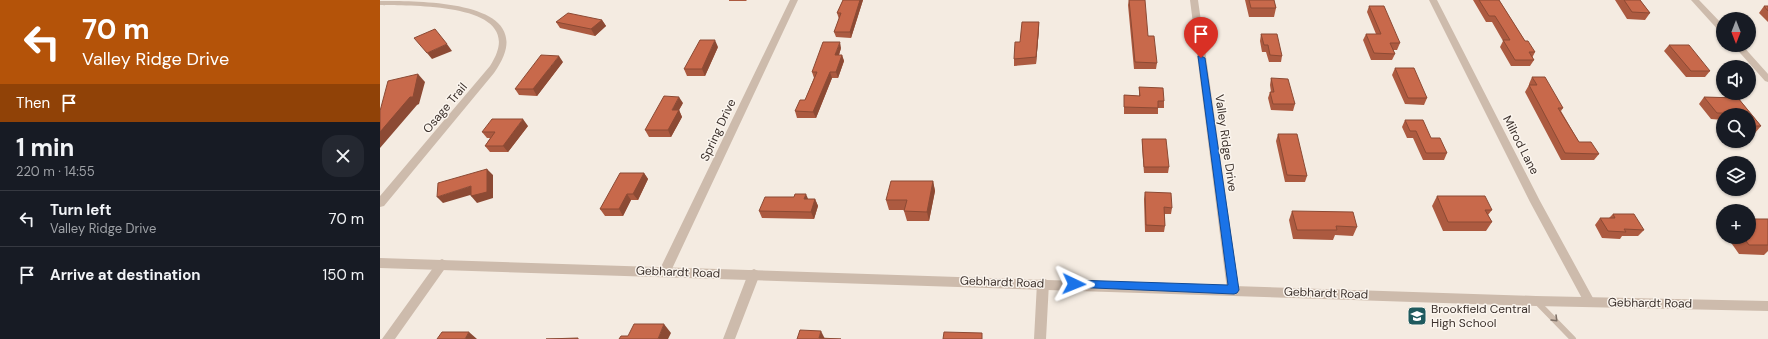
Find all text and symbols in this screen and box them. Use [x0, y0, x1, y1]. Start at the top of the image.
text: 70 m [82, 11, 150, 48]
north arrow [1716, 12, 1756, 52]
map controls [1716, 12, 1756, 244]
icon: left [16, 16, 68, 68]
pin [1184, 17, 1218, 58]
icon: arrive [1190, 23, 1212, 45]
text: Valley Ridge Drive [82, 47, 229, 71]
button: sound [1716, 60, 1756, 100]
street label: Osage Trail [419, 80, 471, 136]
icon: arrive [58, 92, 80, 114]
text: Then [16, 93, 50, 113]
street label: Valley Ridge Drive [1211, 93, 1241, 193]
street label: Spring Drive [697, 96, 739, 164]
button: search [1716, 108, 1756, 148]
street label: Milrod Lane [1499, 113, 1543, 177]
text: 1 min [16, 132, 74, 163]
button: close [322, 135, 364, 177]
button: layers [1716, 156, 1756, 196]
text: 220 m · 14:55 [16, 163, 95, 180]
text: Turn left [50, 200, 111, 220]
button: + [1716, 204, 1756, 244]
icon: left [16, 208, 38, 230]
text: 70 m [329, 209, 364, 229]
text: Valley Ridge Drive [50, 220, 156, 237]
street label: Gebhardt Road [636, 263, 720, 281]
position arrow [1053, 263, 1095, 305]
icon: arrive [16, 264, 38, 286]
text: Arrive at destination [50, 265, 201, 285]
text: 150 m [323, 265, 364, 285]
street label: Gebhardt Road [960, 273, 1044, 291]
street label: Gebhardt Road [1284, 284, 1368, 302]
street label: Gebhardt Road [1608, 294, 1692, 312]
place label: Brookfield Central High School [1431, 301, 1530, 331]
school or university icon: Brookfield Central High School [1406, 305, 1428, 327]
one-way arrow [1550, 314, 1558, 322]

